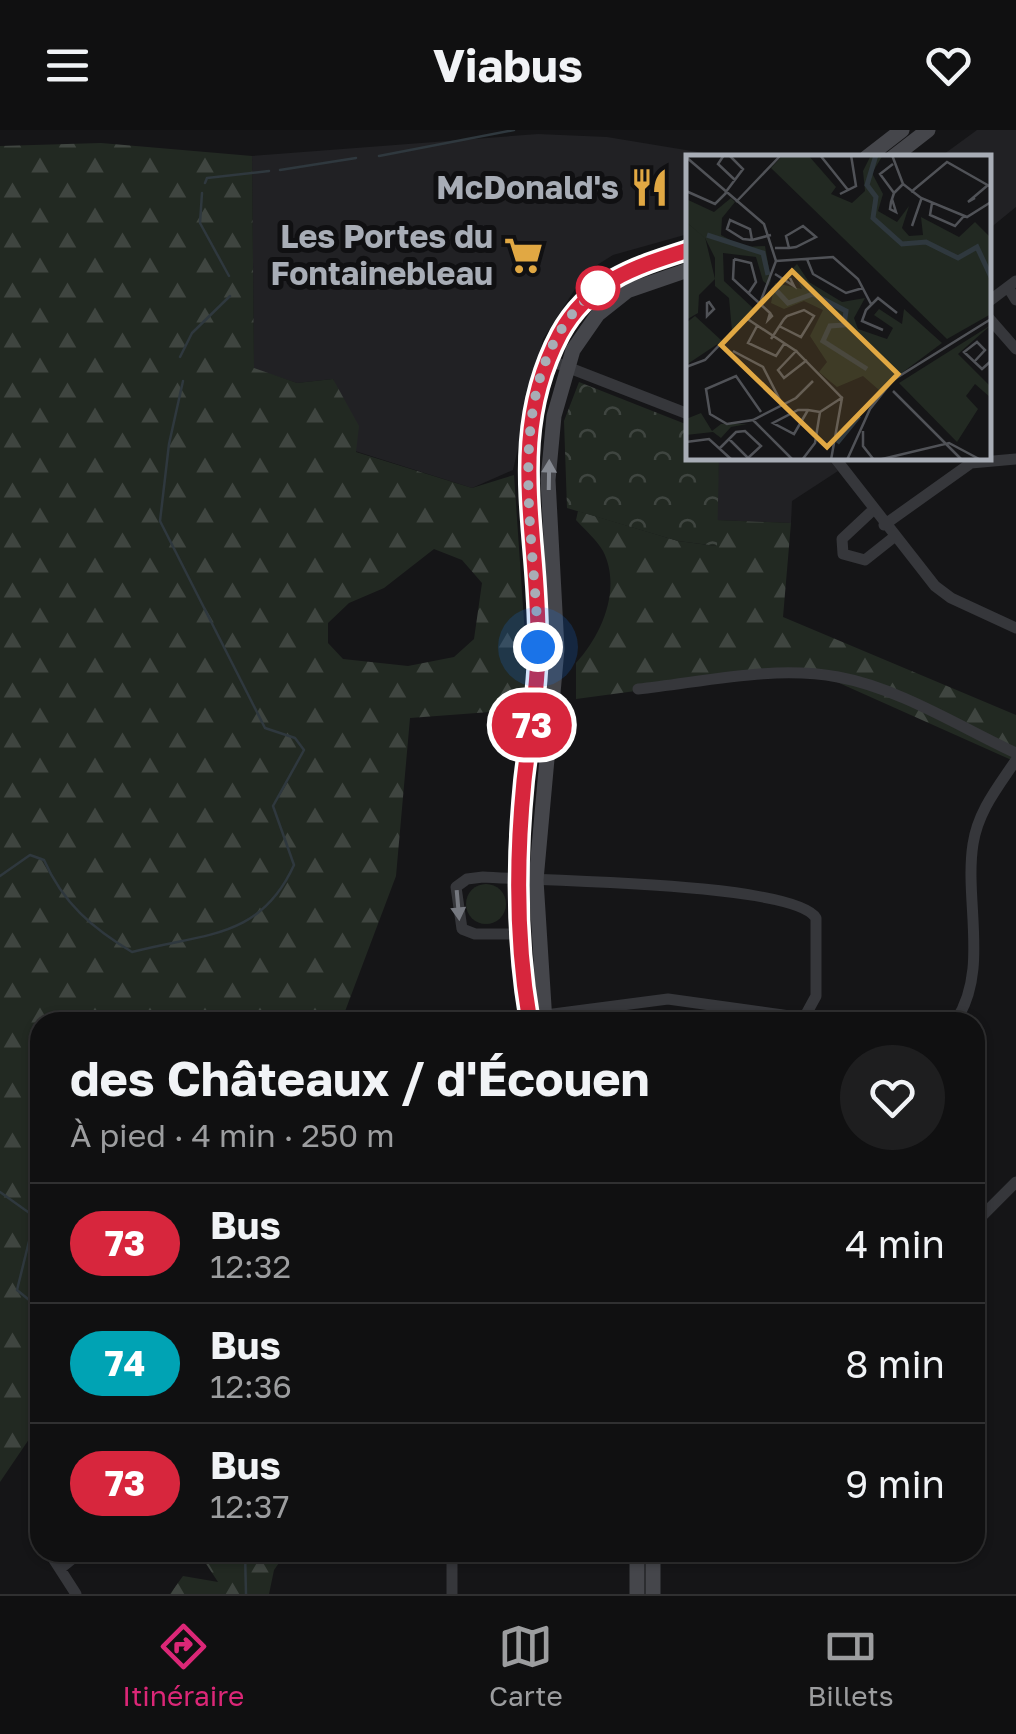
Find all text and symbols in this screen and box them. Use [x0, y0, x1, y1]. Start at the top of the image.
icon: menu [40, 38, 95, 93]
text: Viabus [433, 38, 583, 92]
icon: heart [921, 38, 976, 93]
inset map [686, 155, 991, 460]
restaurant icon: McDonald's [628, 167, 670, 209]
place label: McDonald's [436, 168, 619, 206]
place label: Les Portes du Fontainebleau [271, 217, 493, 292]
supermarket icon: Les Portes du Fontainebleau [502, 234, 544, 276]
unlabelled marker [577, 267, 619, 309]
one-way arrow [541, 458, 557, 490]
your location [513, 622, 563, 672]
line badge: 73 [487, 692, 577, 758]
text: 73 [512, 704, 552, 746]
one-way arrow [451, 890, 467, 922]
button: heart [840, 1045, 945, 1150]
text: des Châteaux / d'Écouen [70, 1049, 650, 1107]
text: À pied · 4 min · 250 m [70, 1116, 395, 1154]
text: Bus [210, 1202, 281, 1247]
text: 4 min [845, 1221, 945, 1266]
text: 73 [105, 1222, 145, 1264]
text: 12:32 [210, 1247, 291, 1285]
text: Bus [210, 1322, 281, 1367]
text: 8 min [845, 1341, 945, 1386]
text: 74 [105, 1342, 145, 1384]
text: 12:36 [210, 1367, 292, 1405]
text: Bus [210, 1442, 281, 1487]
text: 9 min [845, 1461, 945, 1506]
text: 73 [105, 1462, 145, 1504]
text: 12:37 [210, 1487, 289, 1525]
tab: Itinéraire [122, 1619, 244, 1712]
tab: Carte [489, 1619, 563, 1712]
tab: Billets [807, 1619, 894, 1712]

